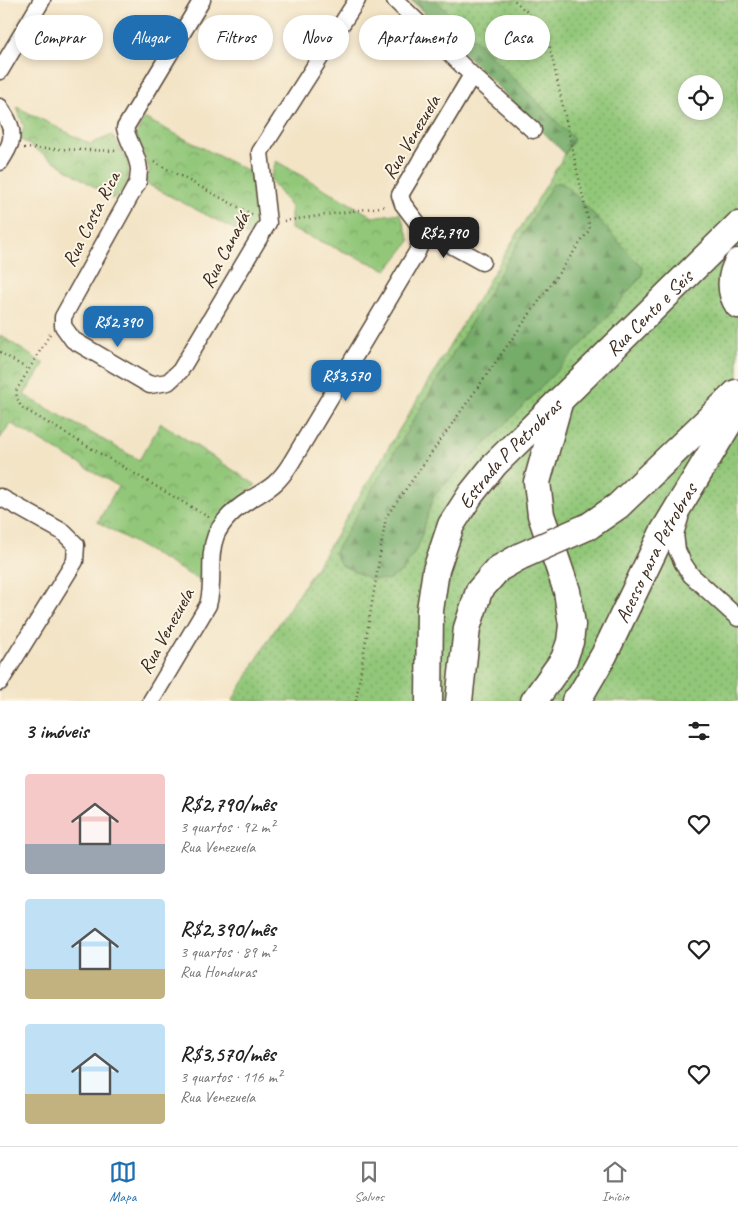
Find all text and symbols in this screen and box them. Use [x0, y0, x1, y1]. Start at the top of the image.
chip: Comprar [15, 15, 103, 60]
chip: Alugar [113, 15, 188, 60]
chip: Filtros [198, 15, 273, 60]
chip: Novo [283, 15, 349, 60]
chip: Apartamento [359, 15, 475, 60]
chip: Casa [485, 15, 550, 60]
map controls [678, 75, 723, 120]
button: locate [678, 75, 723, 120]
street label: Rua Venezuela [376, 89, 447, 184]
street label: Rua Costa Rica [56, 166, 126, 271]
street label: Rua Canadá [195, 206, 256, 292]
pin: R$2,790 [398, 216, 490, 259]
text: R$2,790 [420, 223, 468, 243]
street label: Rua Cento e Seis [600, 263, 699, 361]
pin: R$2,390 [72, 306, 164, 348]
text: R$2,390 [94, 312, 142, 332]
pin: R$3,570 [300, 360, 392, 402]
text: R$3,570 [322, 366, 370, 386]
street label: Estrada P Petrobras [452, 391, 569, 513]
street label: Acesso para Petrobras [609, 477, 703, 627]
street label: Rua Venezuela [132, 583, 200, 678]
icon: filters [685, 717, 713, 745]
text: 3 imóveis [25, 718, 88, 744]
text: R$2,790/mês [180, 791, 276, 817]
icon: home [65, 794, 125, 854]
icon: heart [685, 810, 713, 838]
text: 3 quartos · 92 m² [180, 817, 275, 837]
text: Rua Venezuela [180, 837, 255, 857]
text: R$2,390/mês [180, 916, 276, 942]
icon: home [65, 919, 125, 979]
icon: heart [685, 935, 713, 963]
text: 3 quartos · 89 m² [180, 942, 275, 962]
text: Rua Honduras [180, 962, 256, 982]
text: R$3,570/mês [180, 1041, 275, 1067]
icon: home [65, 1044, 125, 1104]
icon: heart [685, 1060, 713, 1088]
text: 3 quartos · 116 m² [180, 1067, 282, 1087]
text: Rua Venezuela [180, 1087, 255, 1107]
tab: Mapa [109, 1158, 137, 1205]
tab: Salvos [354, 1158, 384, 1205]
tab: Início [601, 1158, 629, 1205]

